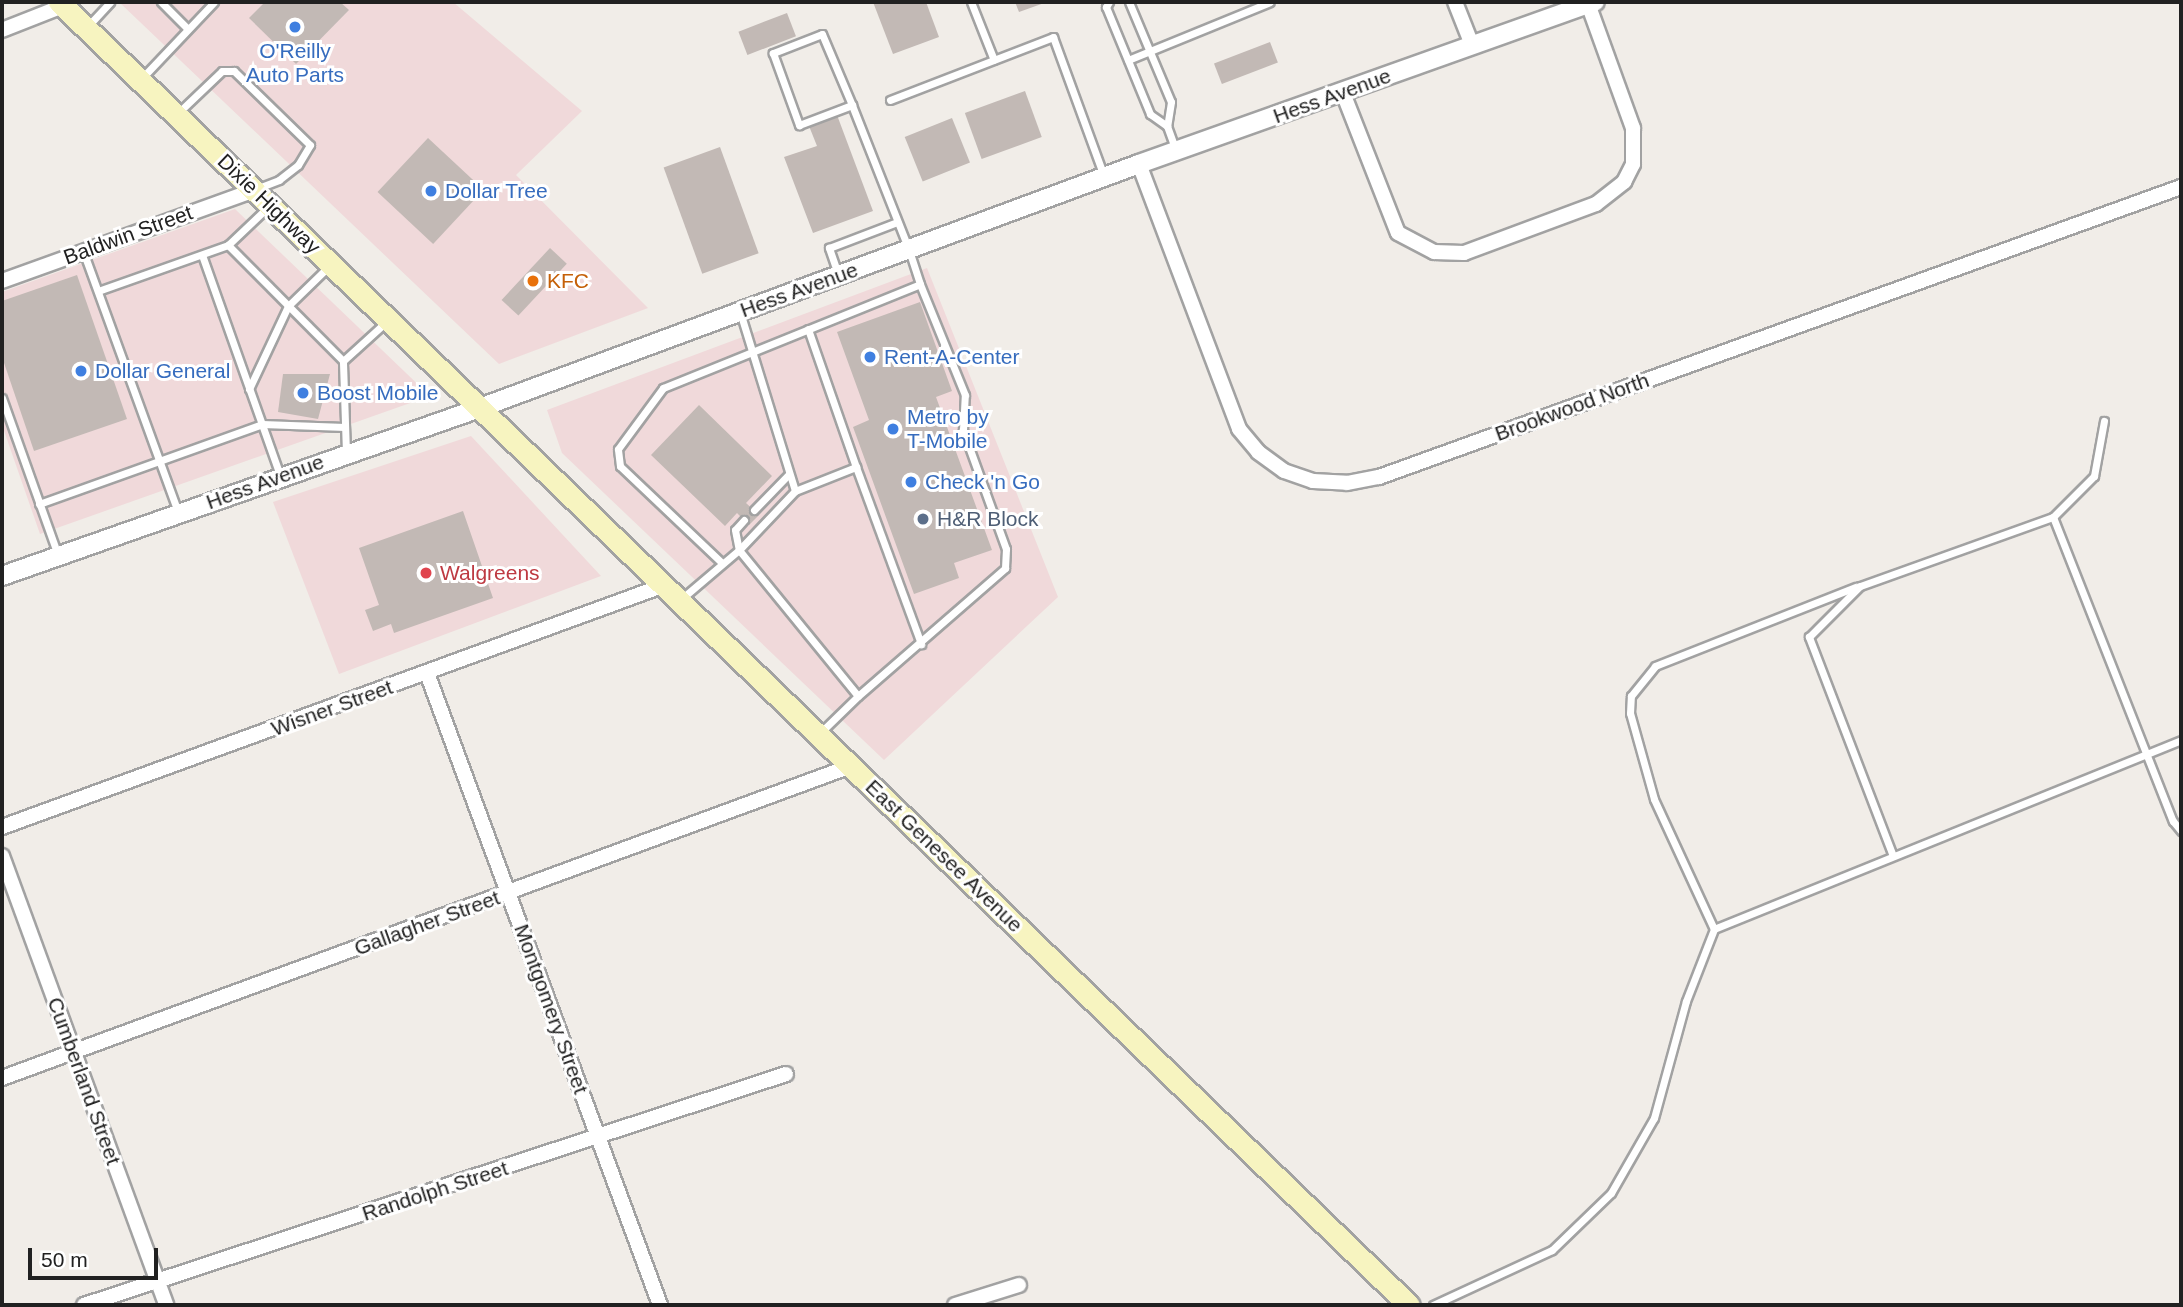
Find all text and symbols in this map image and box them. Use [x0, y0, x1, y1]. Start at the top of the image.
marker: O'Reilly Auto Parts [287, 19, 303, 35]
place label: O'Reilly Auto Parts [246, 38, 344, 88]
street label: Hess Avenue [1269, 63, 1395, 129]
street label: Dixie Highway [212, 149, 326, 259]
place label: Dollar Tree [445, 178, 548, 204]
marker: Dollar Tree [423, 183, 439, 199]
street label: Baldwin Street [60, 200, 196, 270]
street label: Hess Avenue [736, 257, 862, 323]
place label: KFC [547, 268, 589, 294]
marker: KFC [525, 273, 541, 289]
place label: Rent-A-Center [884, 344, 1019, 370]
marker: Rent-A-Center [862, 349, 878, 365]
place label: Dollar General [95, 358, 230, 384]
marker: Dollar General [73, 363, 89, 379]
street label: Brookwood North [1491, 367, 1653, 447]
place label: Boost Mobile [317, 380, 438, 406]
marker: Boost Mobile [295, 385, 311, 401]
place label: Metro by T-Mobile [907, 404, 989, 454]
marker: Metro by T-Mobile [885, 421, 901, 437]
street label: Hess Avenue [202, 449, 328, 515]
place label: Check 'n Go [925, 469, 1040, 495]
marker: Check 'n Go [903, 474, 919, 490]
place label: H&R Block [937, 506, 1039, 532]
marker: H&R Block [915, 511, 931, 527]
place label: Walgreens [440, 560, 540, 586]
marker: Walgreens [418, 565, 434, 581]
street label: Wisner Street [268, 674, 396, 742]
street label: East Genesee Avenue [860, 774, 1028, 938]
street label: Gallagher Street [351, 885, 503, 961]
street label: Montgomery Street [509, 921, 593, 1097]
street label: Cumberland Street [42, 994, 126, 1168]
street label: Randolph Street [359, 1156, 511, 1226]
scale bar [32, 1234, 161, 1278]
text: 50 m [41, 1248, 88, 1271]

